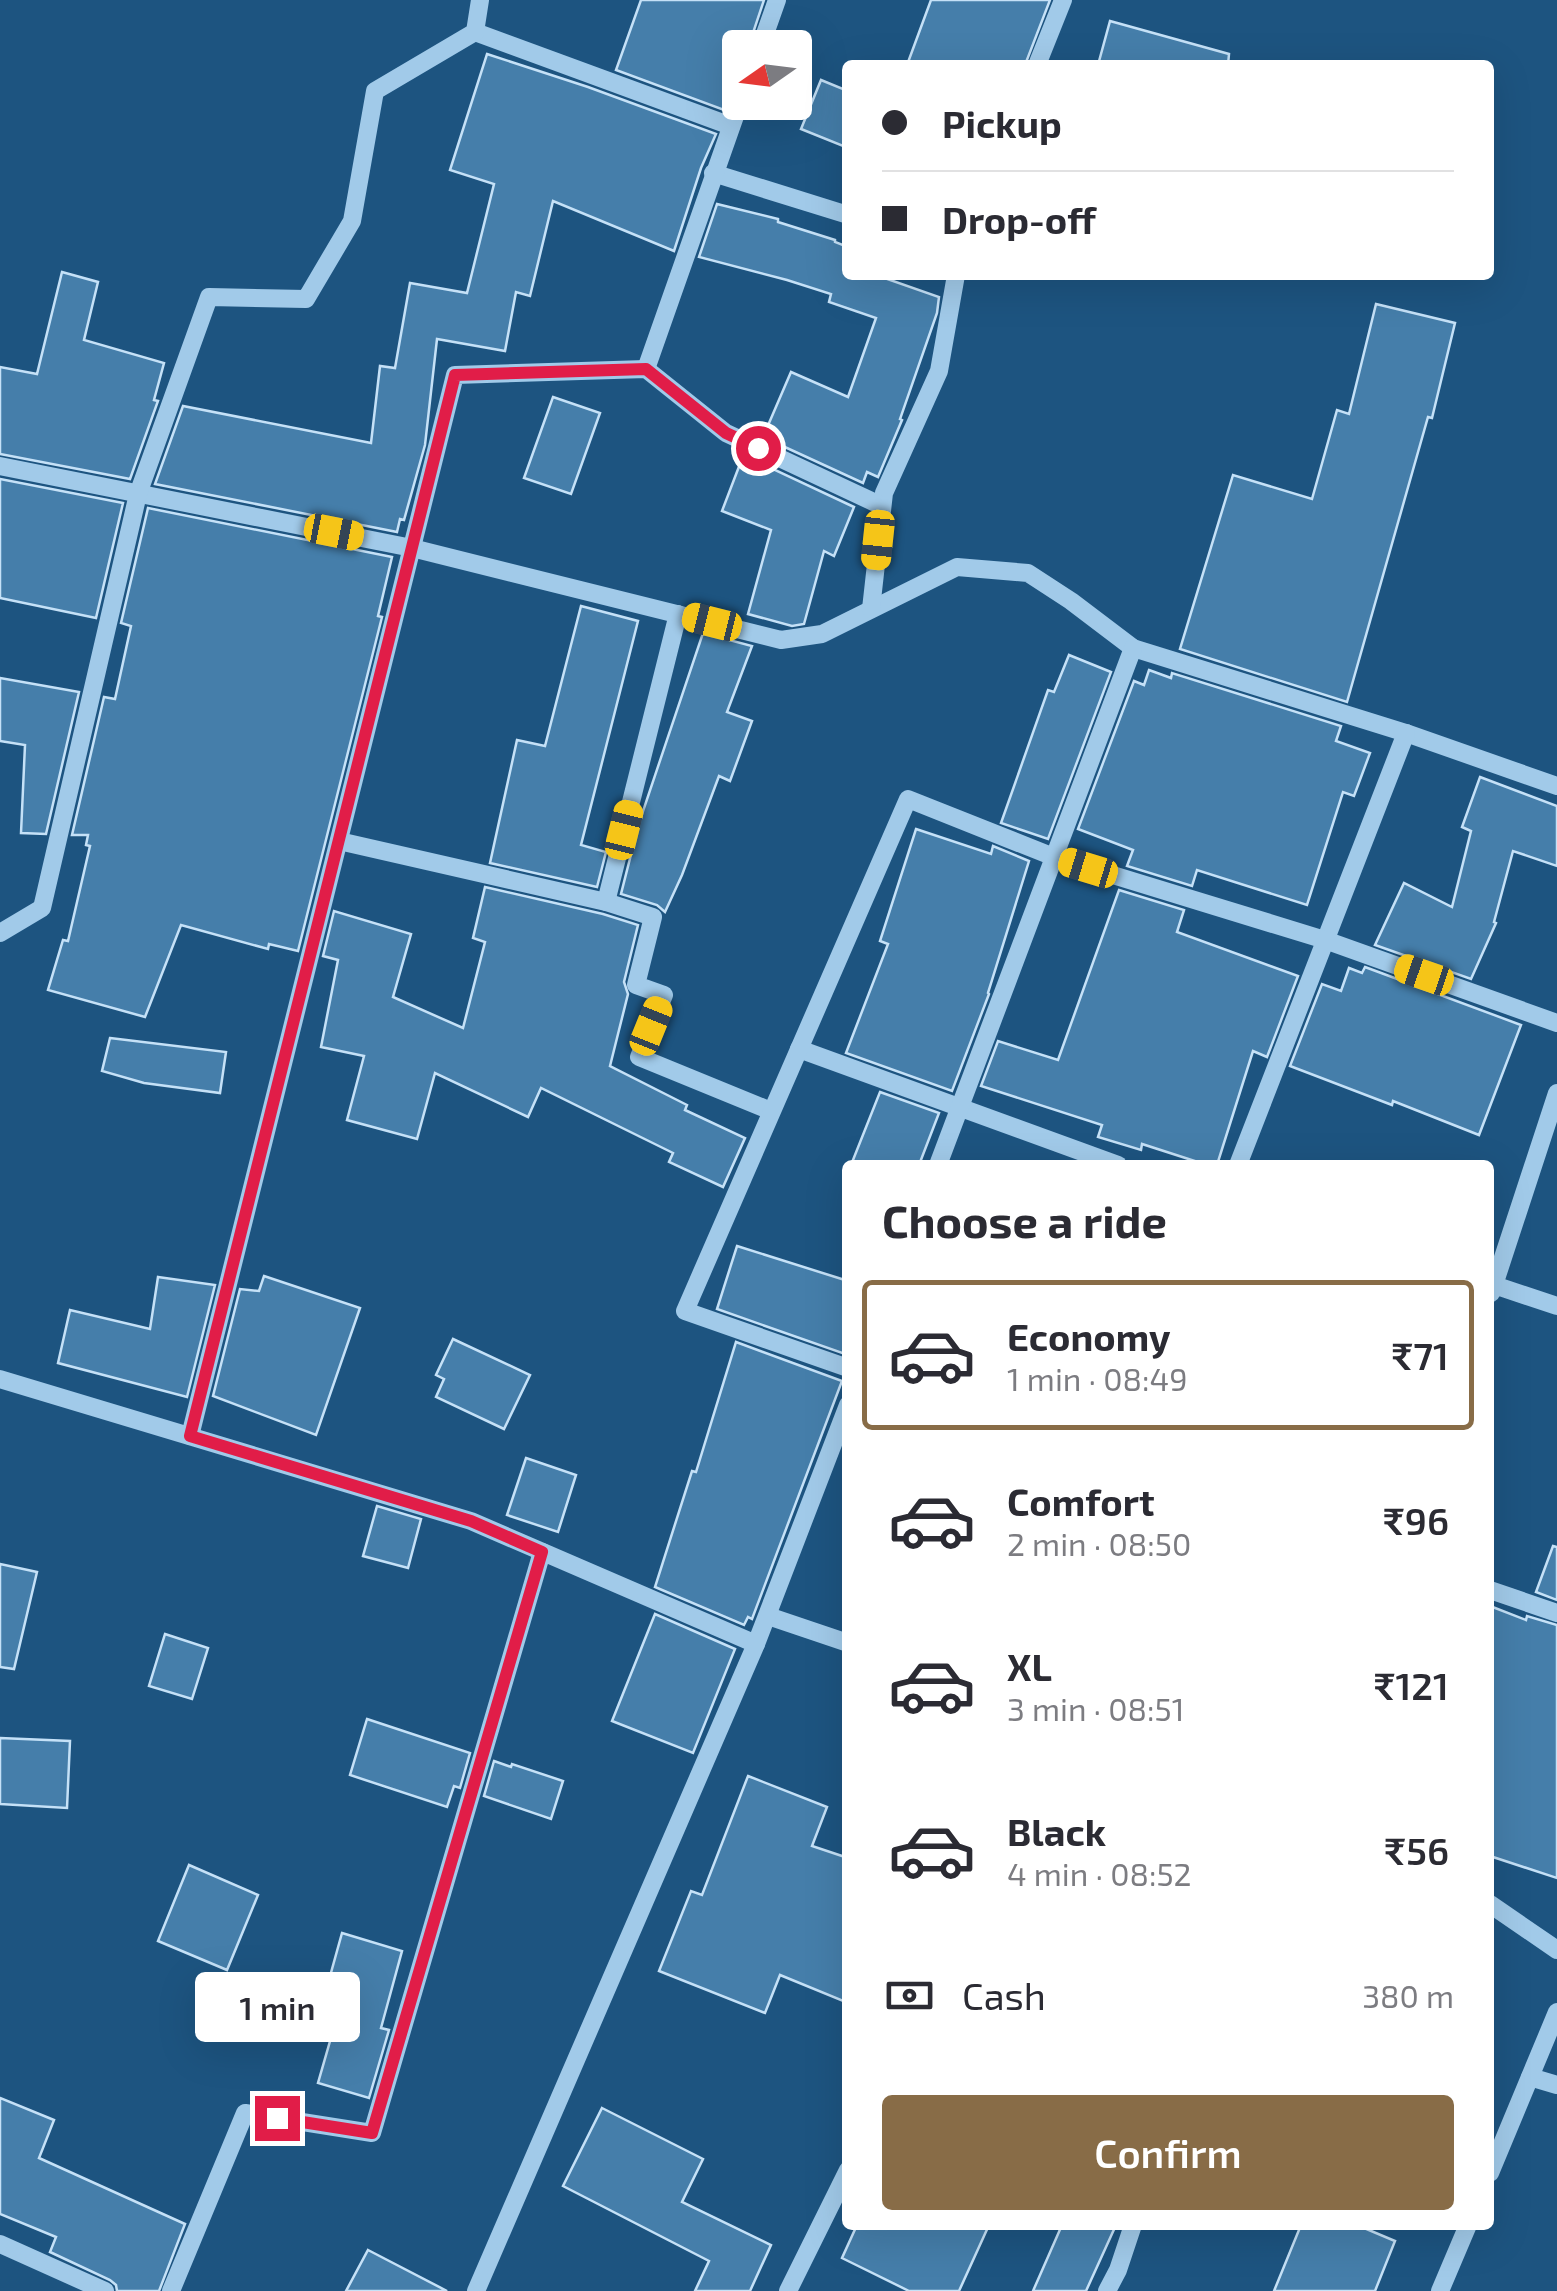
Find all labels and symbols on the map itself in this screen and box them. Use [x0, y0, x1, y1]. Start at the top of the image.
north arrow [722, 30, 812, 120]
route start [736, 426, 781, 471]
car [860, 509, 896, 571]
car [302, 512, 366, 552]
car [679, 600, 745, 644]
car [602, 797, 646, 863]
car [1055, 845, 1121, 891]
car [1391, 951, 1457, 999]
car [626, 993, 676, 1059]
callout: 1 min [194, 1973, 360, 2043]
route end [255, 2096, 300, 2141]

